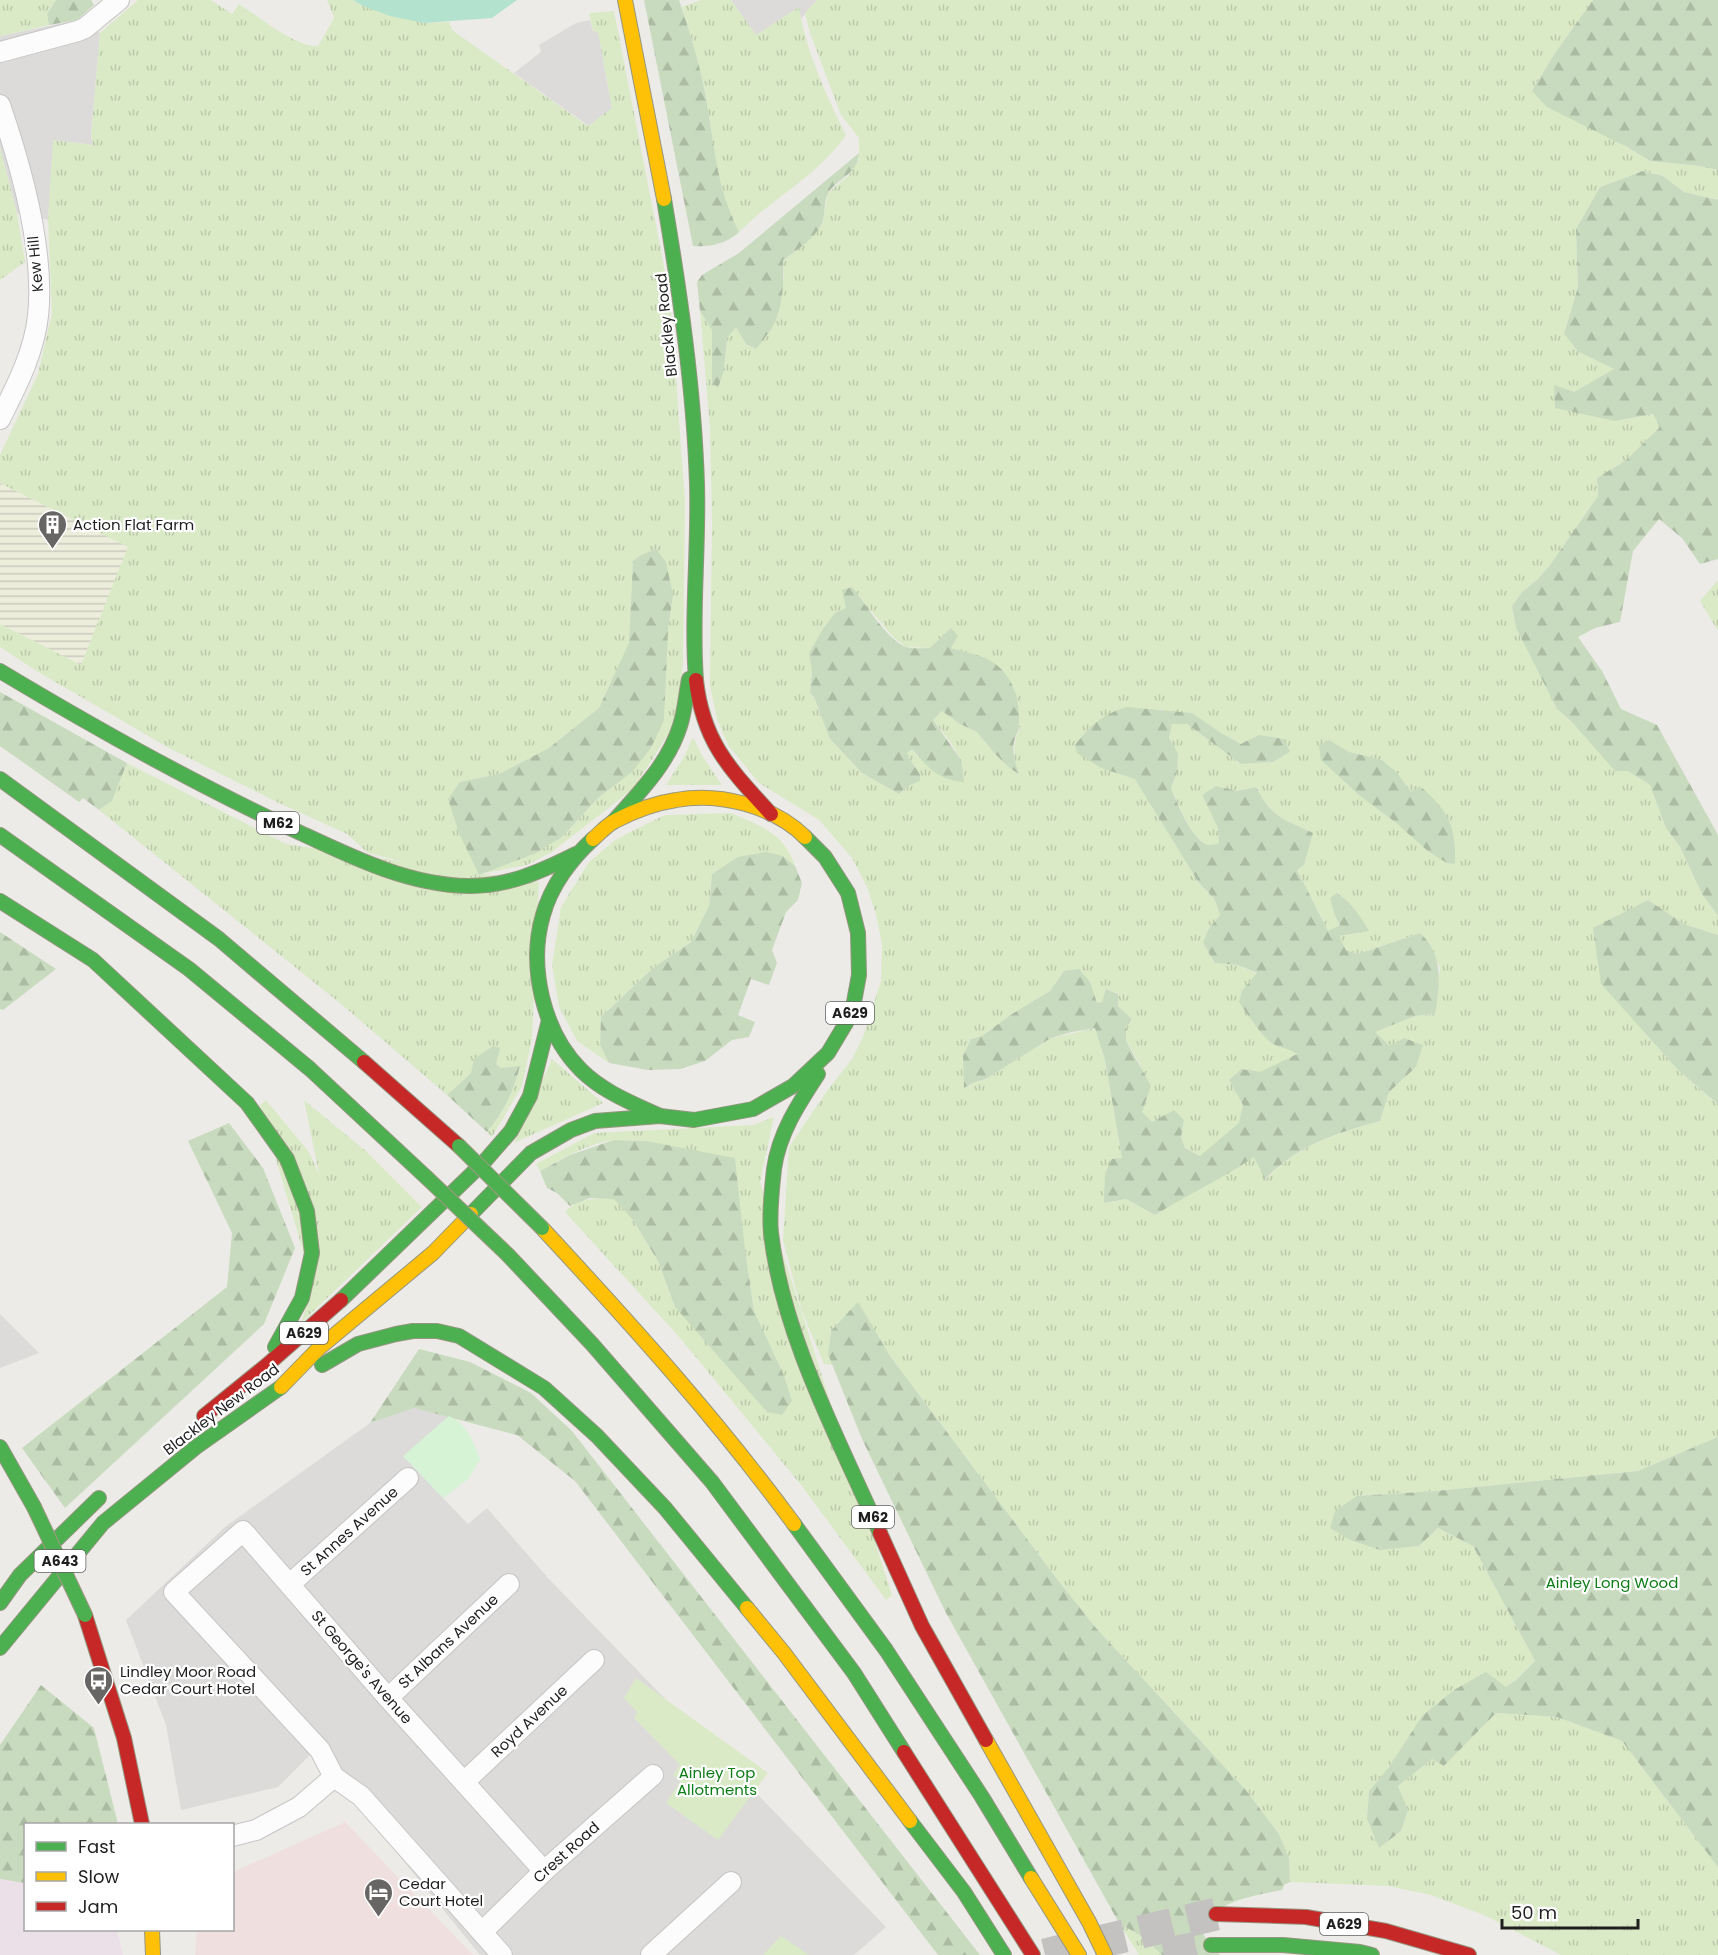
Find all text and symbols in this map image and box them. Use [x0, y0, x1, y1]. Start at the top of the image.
street label: Kew Hill [22, 235, 48, 293]
street label: Blackley Road [650, 272, 682, 378]
building icon: Action Flat Farm [36, 508, 68, 550]
place label: Action Flat Farm [73, 514, 194, 535]
road number: M62 [257, 812, 299, 834]
road number: A629 [826, 1002, 874, 1024]
road number: A629 [280, 1322, 328, 1344]
street label: Blackley New Road [159, 1358, 283, 1460]
street label: St Annes Avenue [296, 1481, 402, 1581]
road number: M62 [852, 1506, 894, 1528]
road number: A643 [34, 1550, 86, 1572]
park label: Ainley Long Wood [1546, 1572, 1678, 1593]
street label: St Albans Avenue [393, 1589, 503, 1693]
street label: St George's Avenue [307, 1606, 417, 1728]
place label: Lindley Moor Road Cedar Court Hotel [120, 1661, 256, 1699]
bus stop icon: Lindley Moor Road Cedar Court Hotel [83, 1664, 115, 1706]
street label: Royd Avenue [486, 1680, 572, 1762]
park label: Ainley Top Allotments [677, 1762, 757, 1800]
street label: Crest Road [528, 1817, 604, 1887]
legend [24, 1823, 234, 1931]
text: Fast [78, 1834, 115, 1859]
text: Slow [78, 1864, 120, 1889]
place label: Cedar Court Hotel [399, 1873, 483, 1911]
hotel icon: Cedar Court Hotel [362, 1876, 394, 1918]
scale bar [1502, 1892, 1638, 1930]
text: Jam [78, 1894, 118, 1919]
text: 50 m [1511, 1900, 1557, 1925]
road number: A629 [1320, 1913, 1368, 1935]

